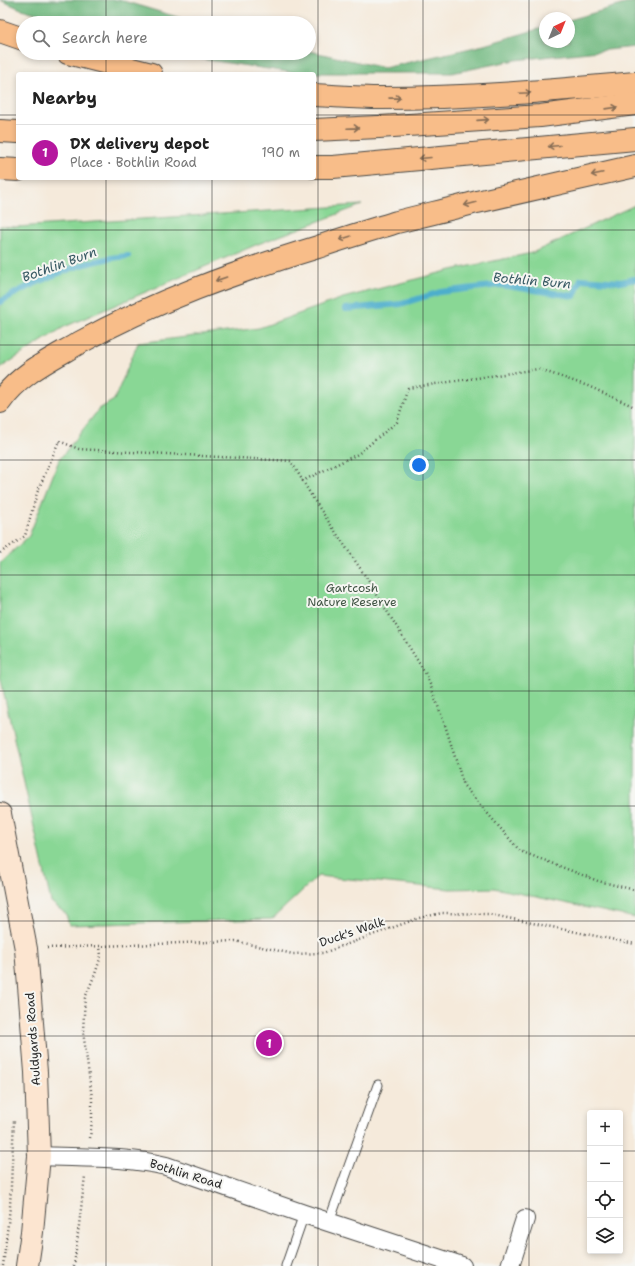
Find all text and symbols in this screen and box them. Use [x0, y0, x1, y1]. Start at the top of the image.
north arrow [539, 12, 575, 48]
search box [16, 16, 316, 60]
icon: search [30, 27, 52, 49]
text: Search here [62, 28, 148, 48]
text: Nearby [32, 87, 97, 109]
one-way arrow [518, 89, 531, 97]
one-way arrow [388, 94, 401, 102]
one-way arrow [605, 104, 618, 112]
one-way arrow [476, 117, 489, 124]
one-way arrow [346, 125, 359, 132]
text: DX delivery depot [70, 134, 209, 154]
one-way arrow [548, 143, 561, 150]
text: 1 [42, 144, 48, 161]
text: 190 m [261, 144, 300, 161]
text: Place · Bothlin Road [70, 154, 197, 171]
one-way arrow [419, 155, 432, 162]
one-way arrow [591, 171, 604, 179]
one-way arrow [464, 201, 477, 209]
one-way arrow [339, 235, 352, 242]
water label: Bothlin Burn [20, 243, 99, 286]
water label: Bothlin Burn [492, 269, 572, 292]
one-way arrow [216, 275, 228, 283]
your location [409, 455, 429, 475]
park label: Gartcosh Nature Reserve [307, 580, 397, 610]
street label: Duck's Walk [317, 913, 387, 951]
street label: Auldyards Road [22, 991, 44, 1086]
pin: 1 [256, 1028, 282, 1058]
map controls [587, 1110, 623, 1254]
button: + [587, 1110, 623, 1146]
button: − [587, 1146, 623, 1182]
street label: Bothlin Road [148, 1155, 225, 1193]
button: locate [587, 1182, 623, 1218]
button: layers [587, 1218, 623, 1254]

